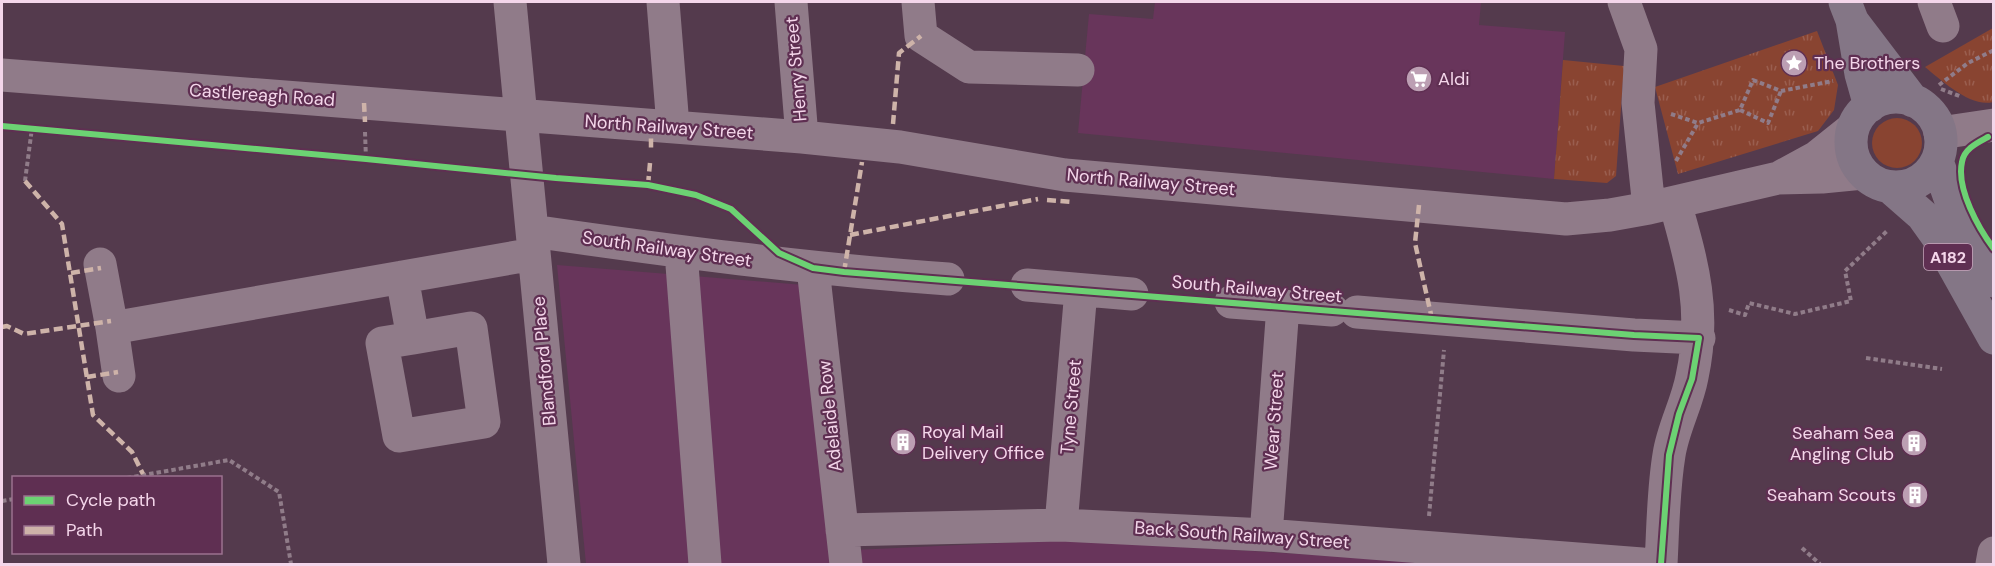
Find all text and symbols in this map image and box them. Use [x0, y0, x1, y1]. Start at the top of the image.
street label: Henry Street [779, 16, 813, 122]
place icon: The Brothers [1779, 48, 1809, 78]
place label: The Brothers [1814, 51, 1920, 75]
supermarket icon: Aldi [1404, 64, 1434, 94]
place label: Aldi [1438, 67, 1470, 91]
street label: Castlereagh Road [188, 78, 336, 112]
street label: North Railway Street [584, 109, 754, 145]
street label: North Railway Street [1066, 163, 1236, 201]
street label: South Railway Street [581, 225, 753, 273]
road number: A182 [1924, 244, 1972, 270]
street label: South Railway Street [1171, 270, 1343, 308]
street label: Blandford Place [526, 295, 562, 427]
street label: Tyne Street [1055, 358, 1087, 456]
street label: Adelaide Row [812, 359, 848, 473]
street label: Wear Street [1259, 371, 1289, 471]
place label: Royal Mail Delivery Office [922, 420, 1044, 465]
place label: Seaham Sea Angling Club [1790, 421, 1894, 466]
building icon: Royal Mail Delivery Office [888, 427, 918, 457]
building icon: Seaham Sea Angling Club [1899, 428, 1929, 458]
legend [12, 476, 222, 554]
building icon: Seaham Scouts [1900, 480, 1930, 510]
place label: Seaham Scouts [1767, 483, 1896, 507]
text: Cycle path [66, 488, 156, 512]
street label: Back South Railway Street [1134, 516, 1350, 554]
text: Path [66, 518, 103, 542]

